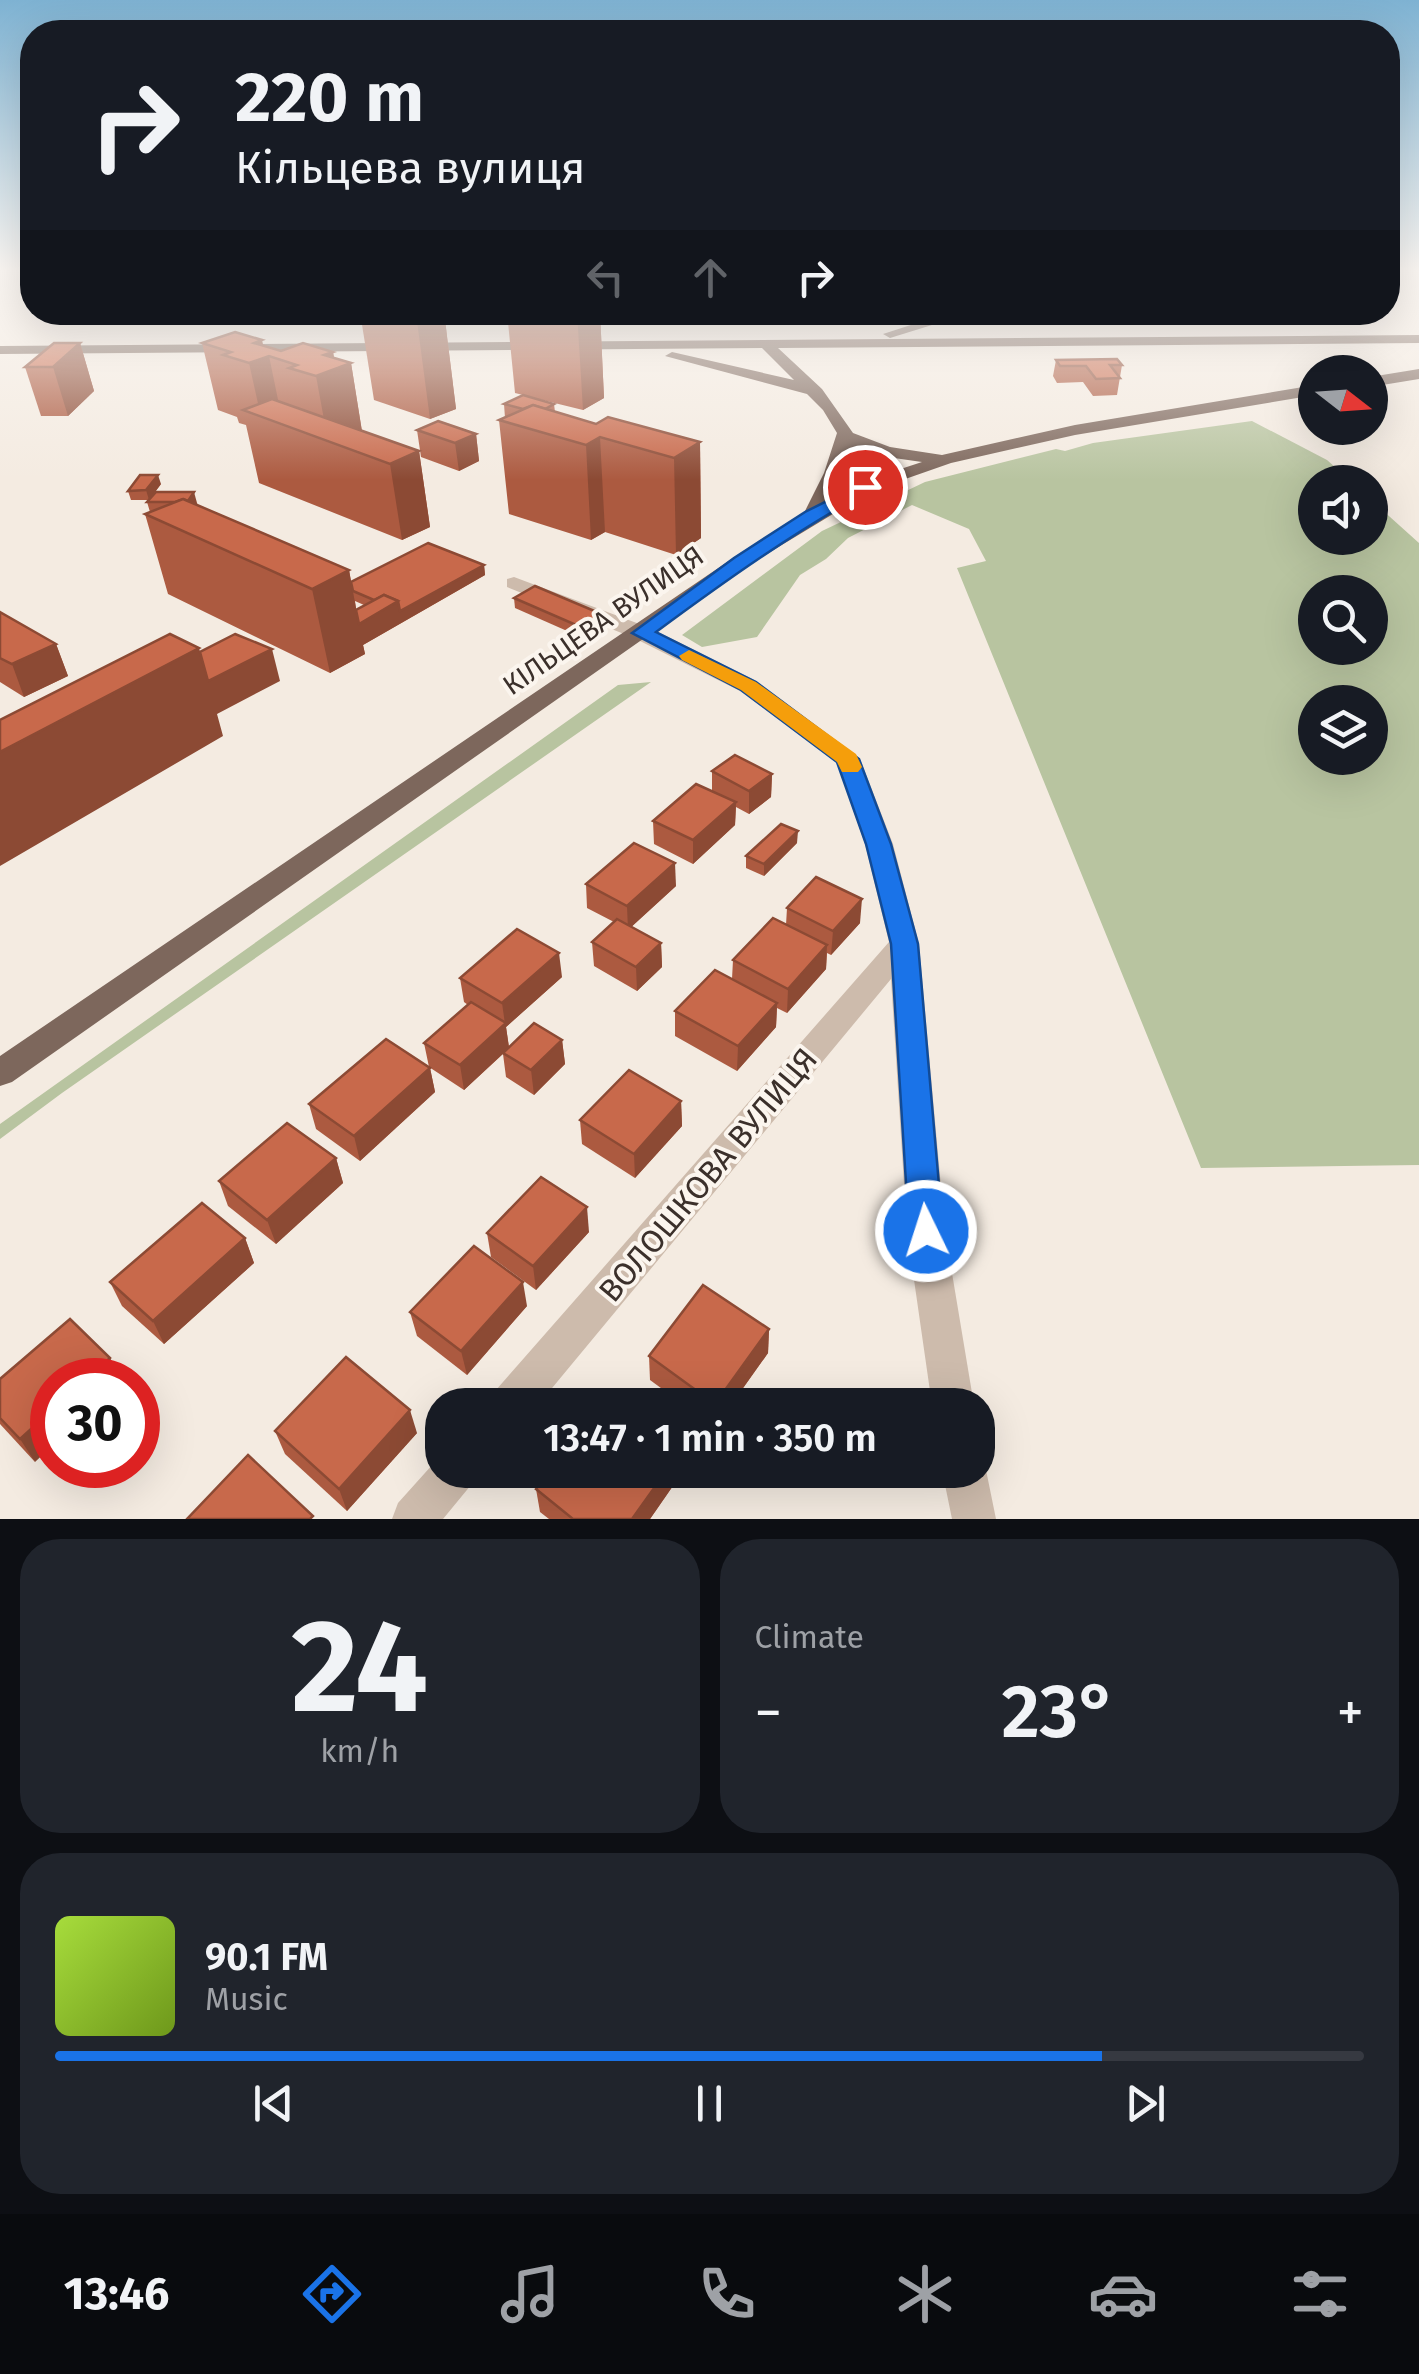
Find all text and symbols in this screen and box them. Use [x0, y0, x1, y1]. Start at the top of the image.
text: 220 m [235, 56, 424, 140]
icon: right [70, 60, 200, 190]
text: Кільцева вулиця [235, 141, 586, 195]
icon: left [578, 250, 633, 305]
icon: ahead [683, 250, 738, 305]
icon: right [788, 250, 843, 305]
north arrow [1298, 355, 1388, 445]
map controls [1298, 355, 1388, 775]
pin [823, 445, 908, 530]
icon: arrive [838, 460, 893, 515]
button: sound [1298, 465, 1388, 555]
street label: КІЛЬЦЕВА ВУЛИЦЯ [497, 539, 710, 702]
button: search [1298, 575, 1388, 665]
button: layers [1298, 685, 1388, 775]
street label: ВОЛОШКОВА ВУЛИЦЯ [591, 1040, 825, 1310]
position arrow [874, 1179, 978, 1283]
speed limit sign: 30 [30, 1358, 160, 1488]
text: 13:47 · 1 min · 350 m [543, 1415, 877, 1461]
text: 24 [291, 1589, 428, 1745]
text: Climate [755, 1618, 864, 1656]
text: 23° [1001, 1667, 1117, 1757]
text: − [755, 1680, 782, 1746]
text: + [1337, 1680, 1364, 1746]
text: km/h [320, 1732, 399, 1770]
text: 90.1 FM [205, 1934, 328, 1980]
text: Music [205, 1980, 288, 2018]
icon: previous [246, 2076, 301, 2131]
icon: pause [682, 2076, 737, 2131]
icon: next [1118, 2076, 1173, 2131]
icon: directions [297, 2259, 367, 2329]
icon: music [495, 2259, 565, 2329]
icon: phone [692, 2259, 762, 2329]
icon: climate [890, 2259, 960, 2329]
icon: car [1088, 2259, 1158, 2329]
icon: filters [1285, 2259, 1355, 2329]
text: 13:46 [64, 2267, 169, 2321]

